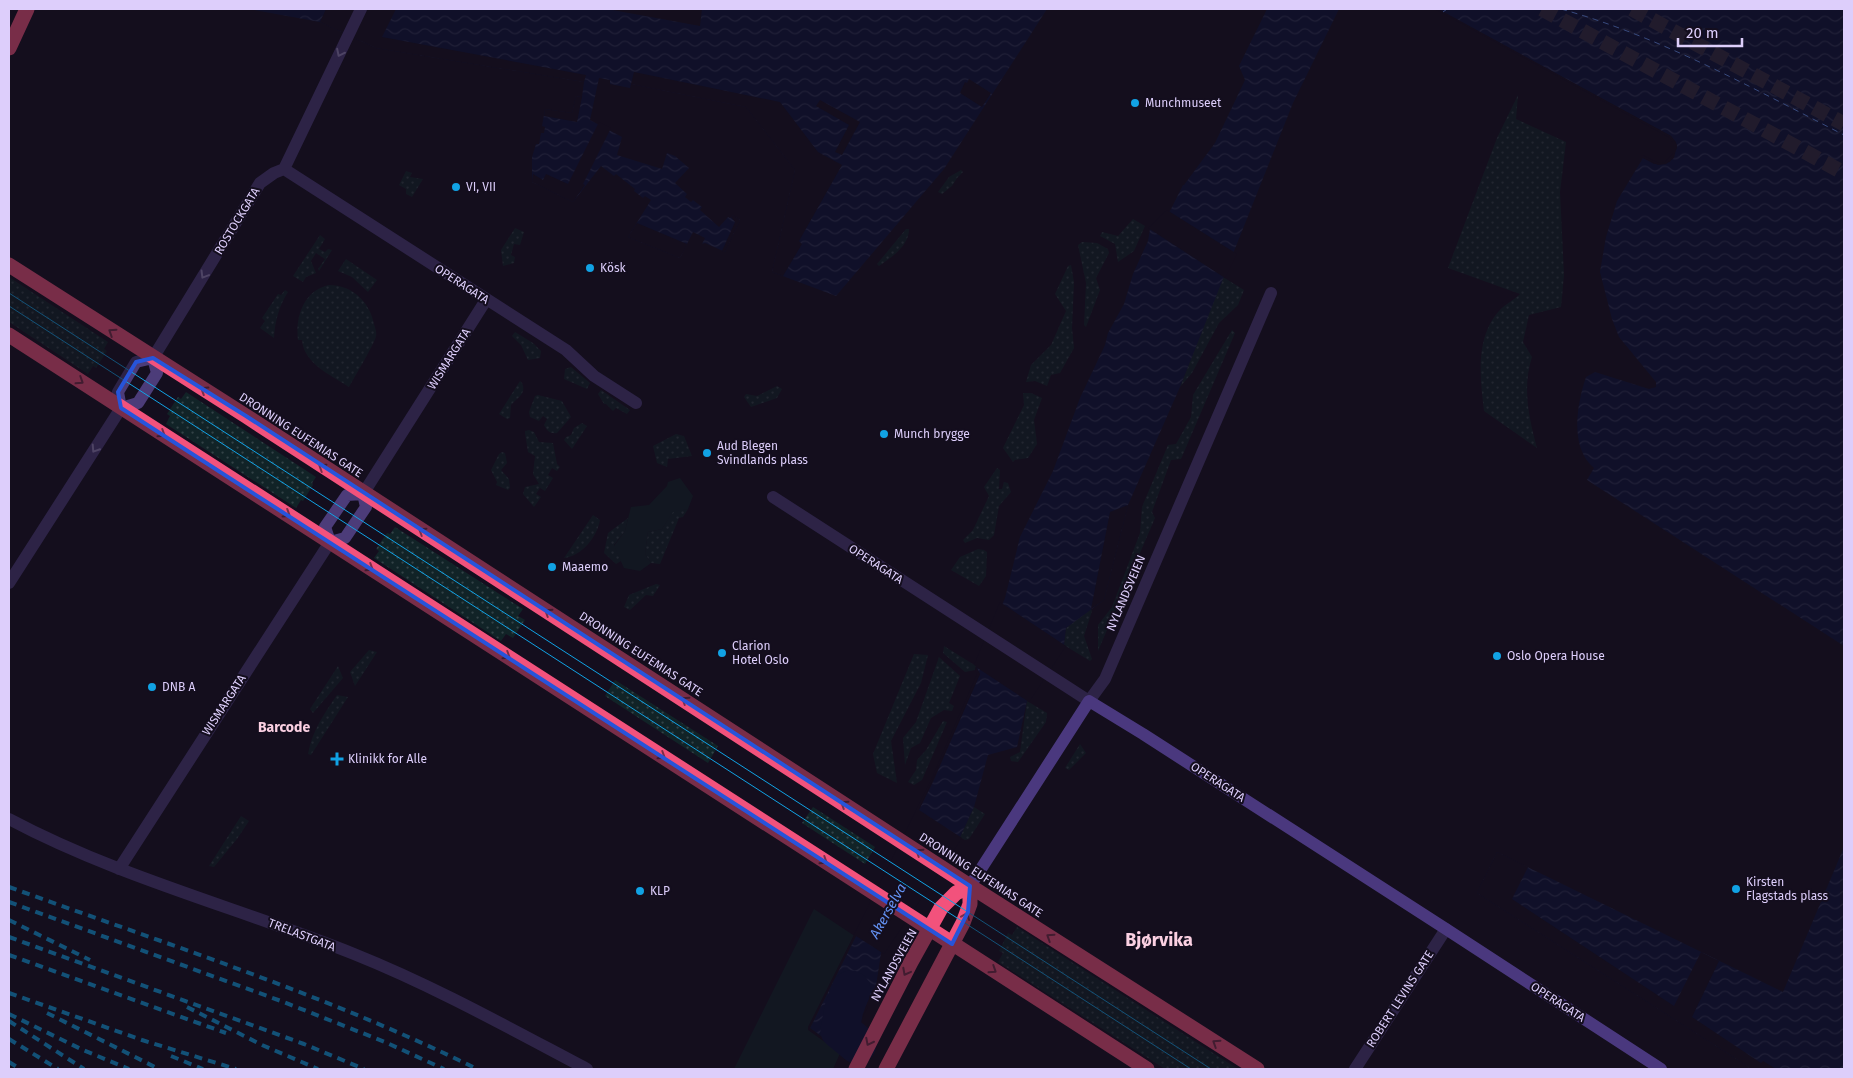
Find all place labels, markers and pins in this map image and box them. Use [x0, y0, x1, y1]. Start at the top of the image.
place label: Munchmuseet [1145, 96, 1222, 110]
marker: Munchmuseet [1129, 97, 1141, 109]
place label: VI, VII [466, 180, 496, 194]
marker: VI, VII [450, 181, 462, 193]
place label: Kösk [600, 261, 627, 275]
marker: Kösk [584, 262, 596, 274]
place label: Munch brygge [894, 427, 970, 441]
marker: Munch brygge [878, 428, 890, 440]
place label: Aud Blegen Svindlands plass [717, 439, 808, 467]
marker: Aud Blegen Svindlands plass [701, 447, 713, 459]
place label: Maaemo [562, 560, 608, 574]
marker: Maaemo [546, 561, 558, 573]
place label: Clarion Hotel Oslo [732, 639, 789, 667]
marker: Clarion Hotel Oslo [716, 647, 728, 659]
place label: Oslo Opera House [1507, 649, 1605, 663]
marker: Oslo Opera House [1491, 650, 1503, 662]
place label: DNB A [162, 680, 195, 694]
marker: DNB A [146, 681, 158, 693]
marker: Klinikk for Alle [330, 752, 344, 766]
place label: Klinikk for Alle [348, 752, 427, 766]
place label: Kirsten Flagstads plass [1746, 875, 1829, 903]
marker: Kirsten Flagstads plass [1730, 883, 1742, 895]
place label: KLP [650, 884, 670, 898]
marker: KLP [634, 885, 646, 897]

